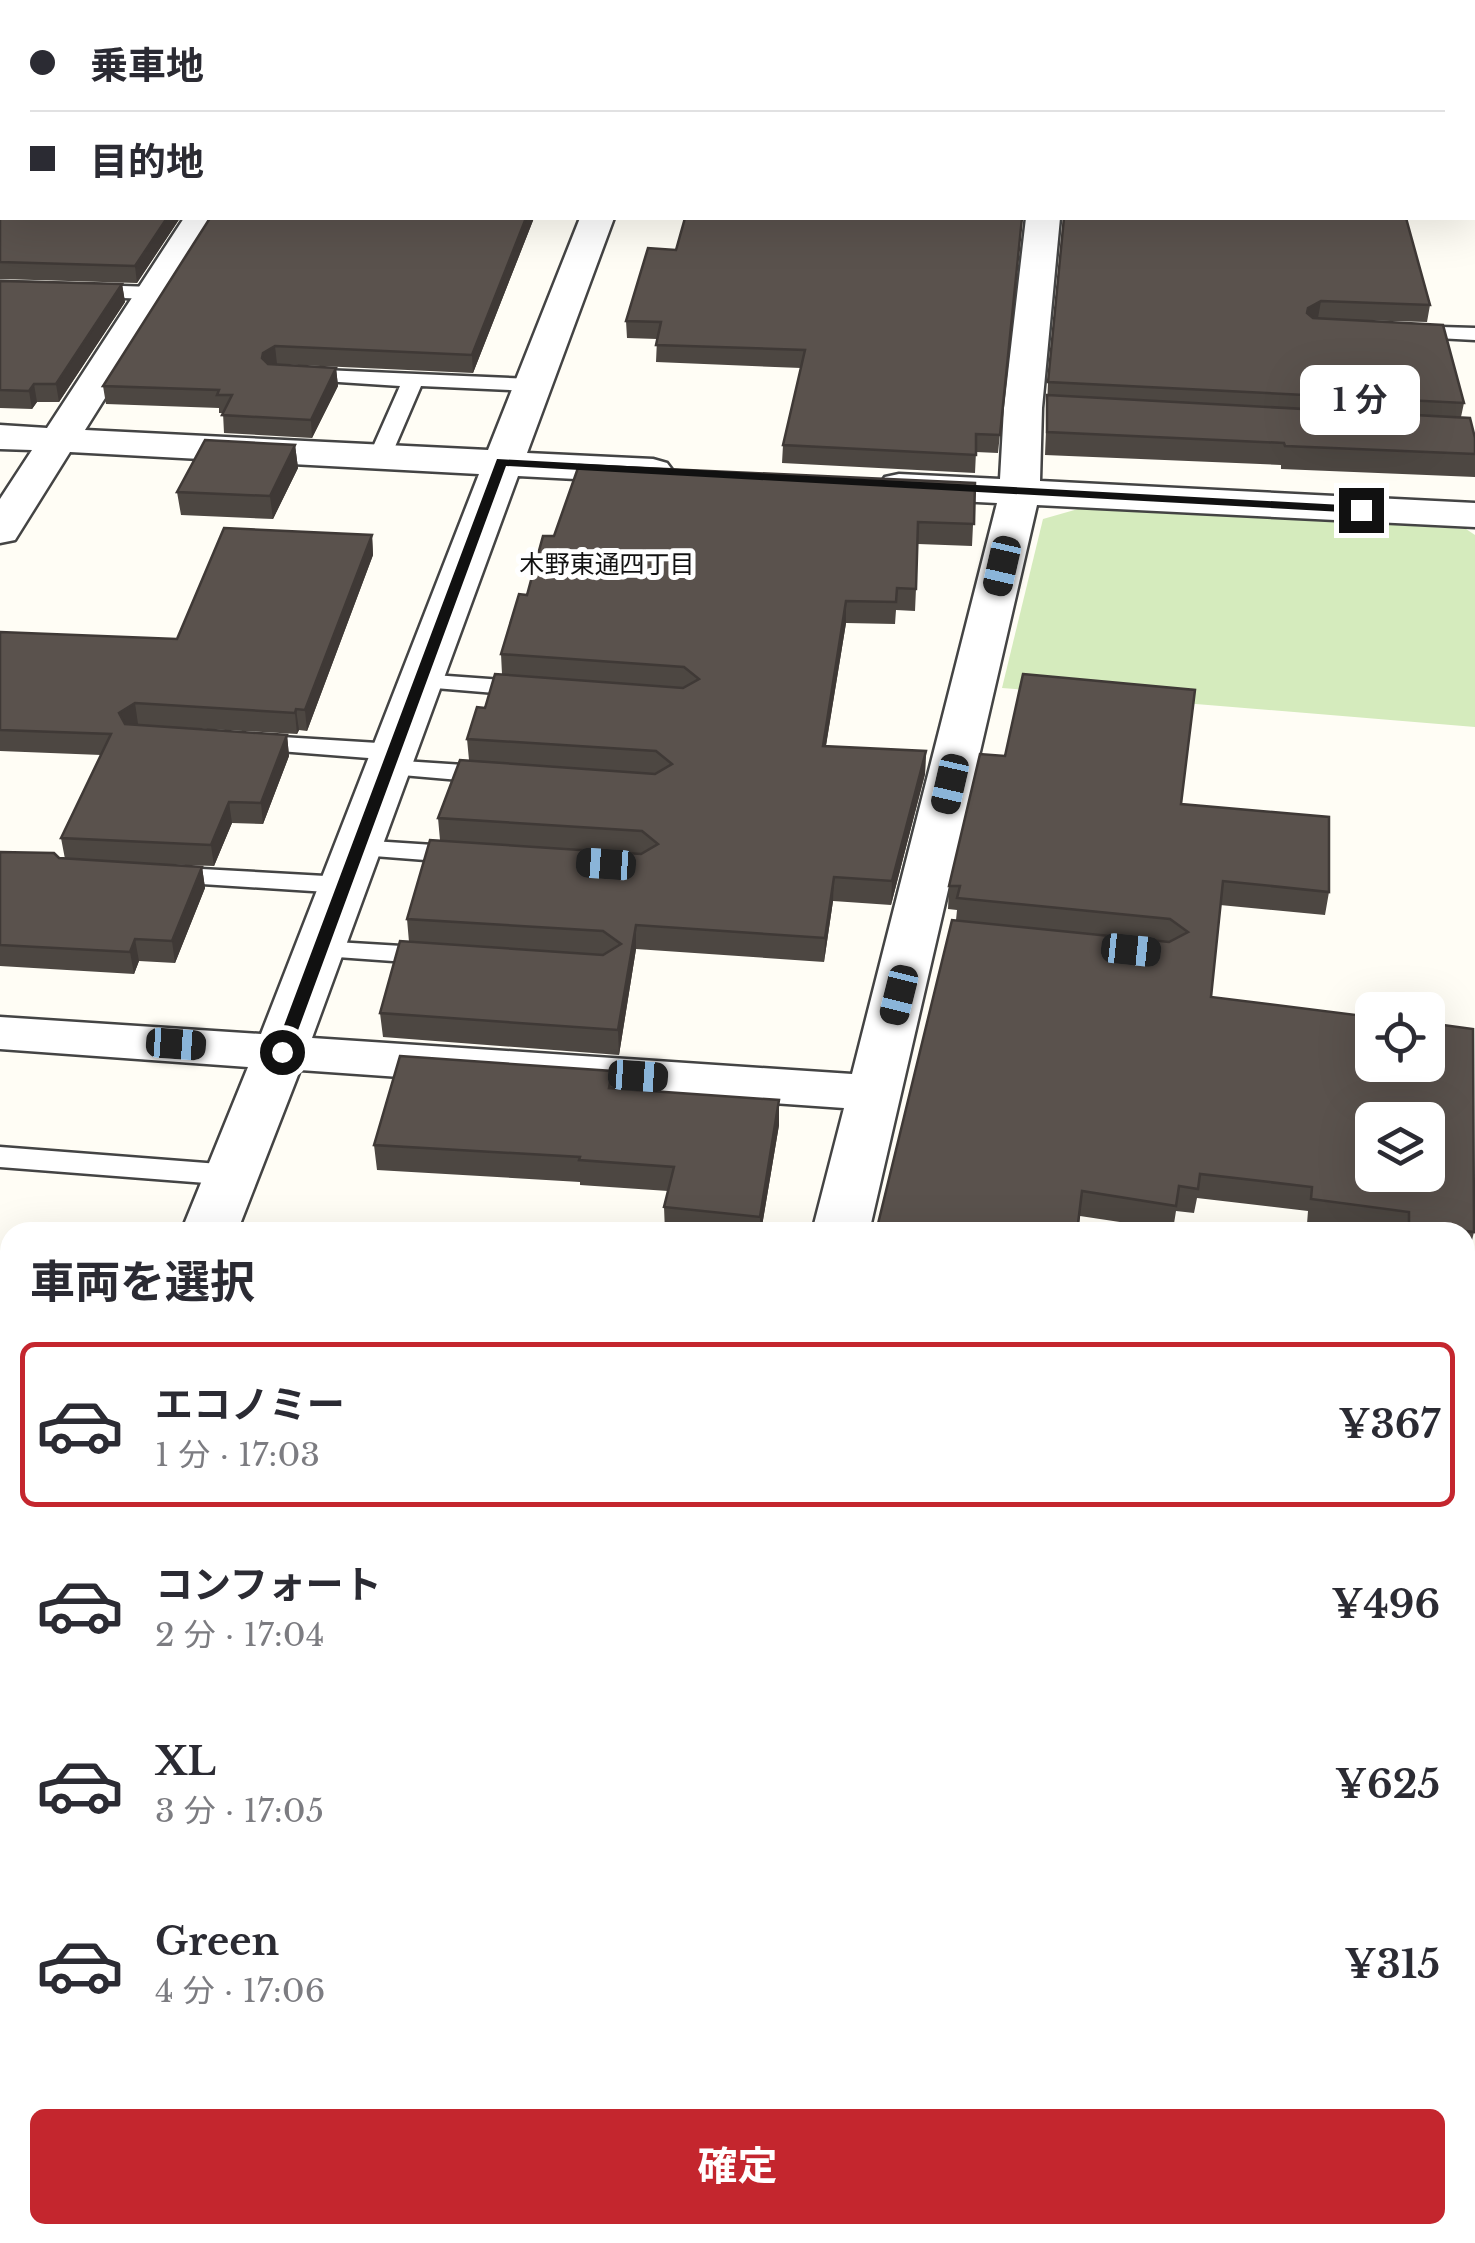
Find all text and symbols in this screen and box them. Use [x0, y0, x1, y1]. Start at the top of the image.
text: 乗車地 [90, 42, 204, 89]
text: 目的地 [90, 138, 204, 185]
callout: 1 分 [1301, 365, 1421, 435]
text: 1 分 [1333, 380, 1387, 420]
route end [1339, 488, 1384, 533]
car [981, 533, 1023, 599]
district label: 木野東通四丁目 [519, 549, 695, 580]
car [929, 751, 971, 817]
car [575, 847, 637, 881]
car [1100, 932, 1162, 968]
car [877, 962, 921, 1028]
map controls [1355, 992, 1445, 1192]
button: locate [1355, 992, 1445, 1082]
car [145, 1027, 207, 1061]
route start [260, 1030, 305, 1075]
car [607, 1059, 669, 1093]
button: layers [1355, 1102, 1445, 1192]
text: 車両を選択 [30, 1254, 255, 1310]
icon: car [35, 1380, 125, 1470]
text: エコノミー [155, 1381, 345, 1428]
text: ¥367 [1338, 1401, 1440, 1448]
text: 1 分 · 17:03 [155, 1435, 320, 1475]
icon: car [35, 1560, 125, 1650]
text: コンフォート [155, 1561, 382, 1608]
text: ¥496 [1331, 1581, 1440, 1628]
text: 2 分 · 17:04 [155, 1615, 324, 1655]
text: XL [155, 1738, 216, 1785]
icon: car [35, 1740, 125, 1830]
text: ¥625 [1335, 1761, 1440, 1808]
text: 3 分 · 17:05 [155, 1791, 324, 1831]
text: Green [155, 1918, 279, 1965]
icon: car [35, 1920, 125, 2010]
text: ¥315 [1344, 1941, 1440, 1988]
text: 4 分 · 17:06 [155, 1971, 325, 2011]
button: 確定 [30, 2109, 1445, 2224]

